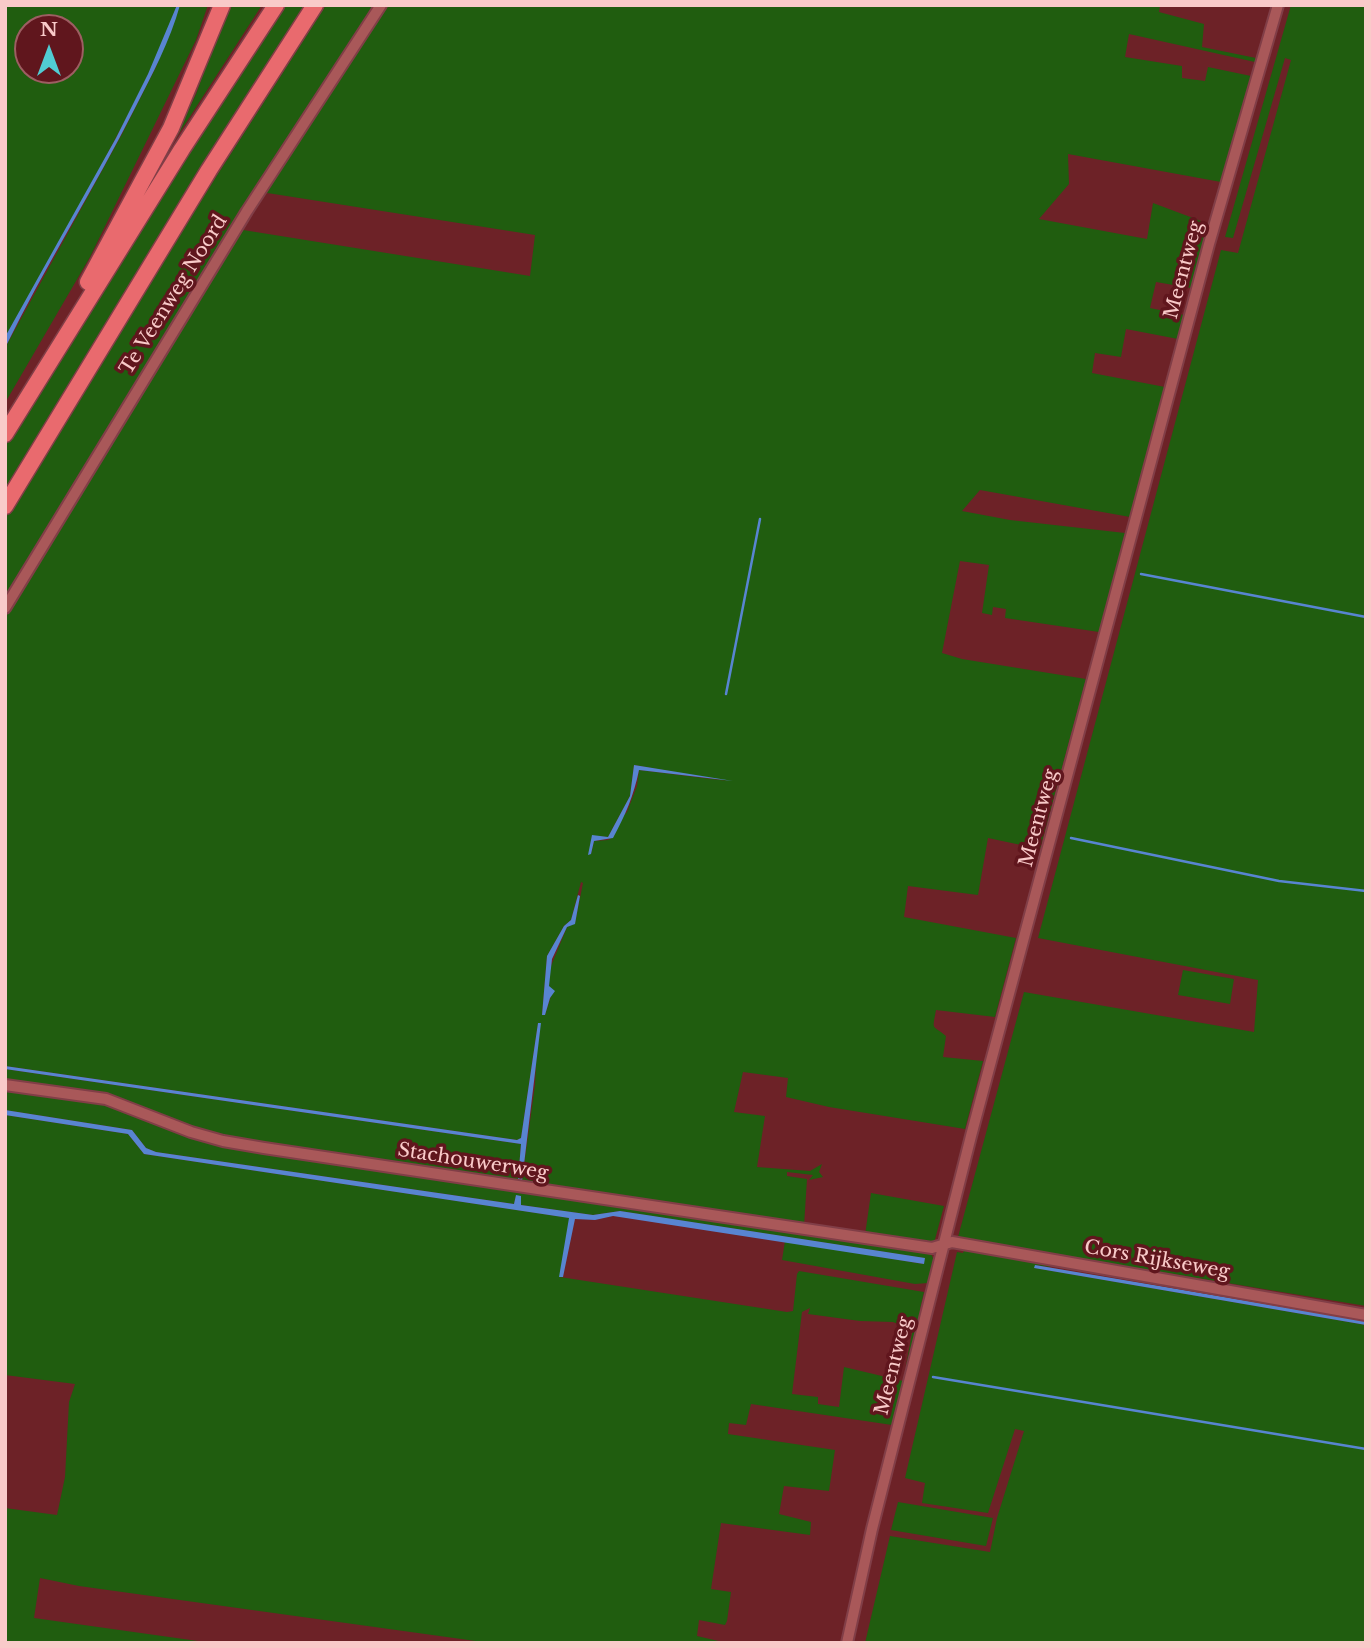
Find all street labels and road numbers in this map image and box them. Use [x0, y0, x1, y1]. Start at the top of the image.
street label: Te Veenweg Noord [116, 211, 232, 379]
street label: Meentweg [1160, 219, 1208, 321]
street label: Meentweg [1015, 767, 1063, 869]
street label: Stachouwerweg [396, 1139, 550, 1185]
street label: Cors Rijkseweg [1083, 1236, 1231, 1284]
street label: Meentweg [871, 1315, 917, 1417]

